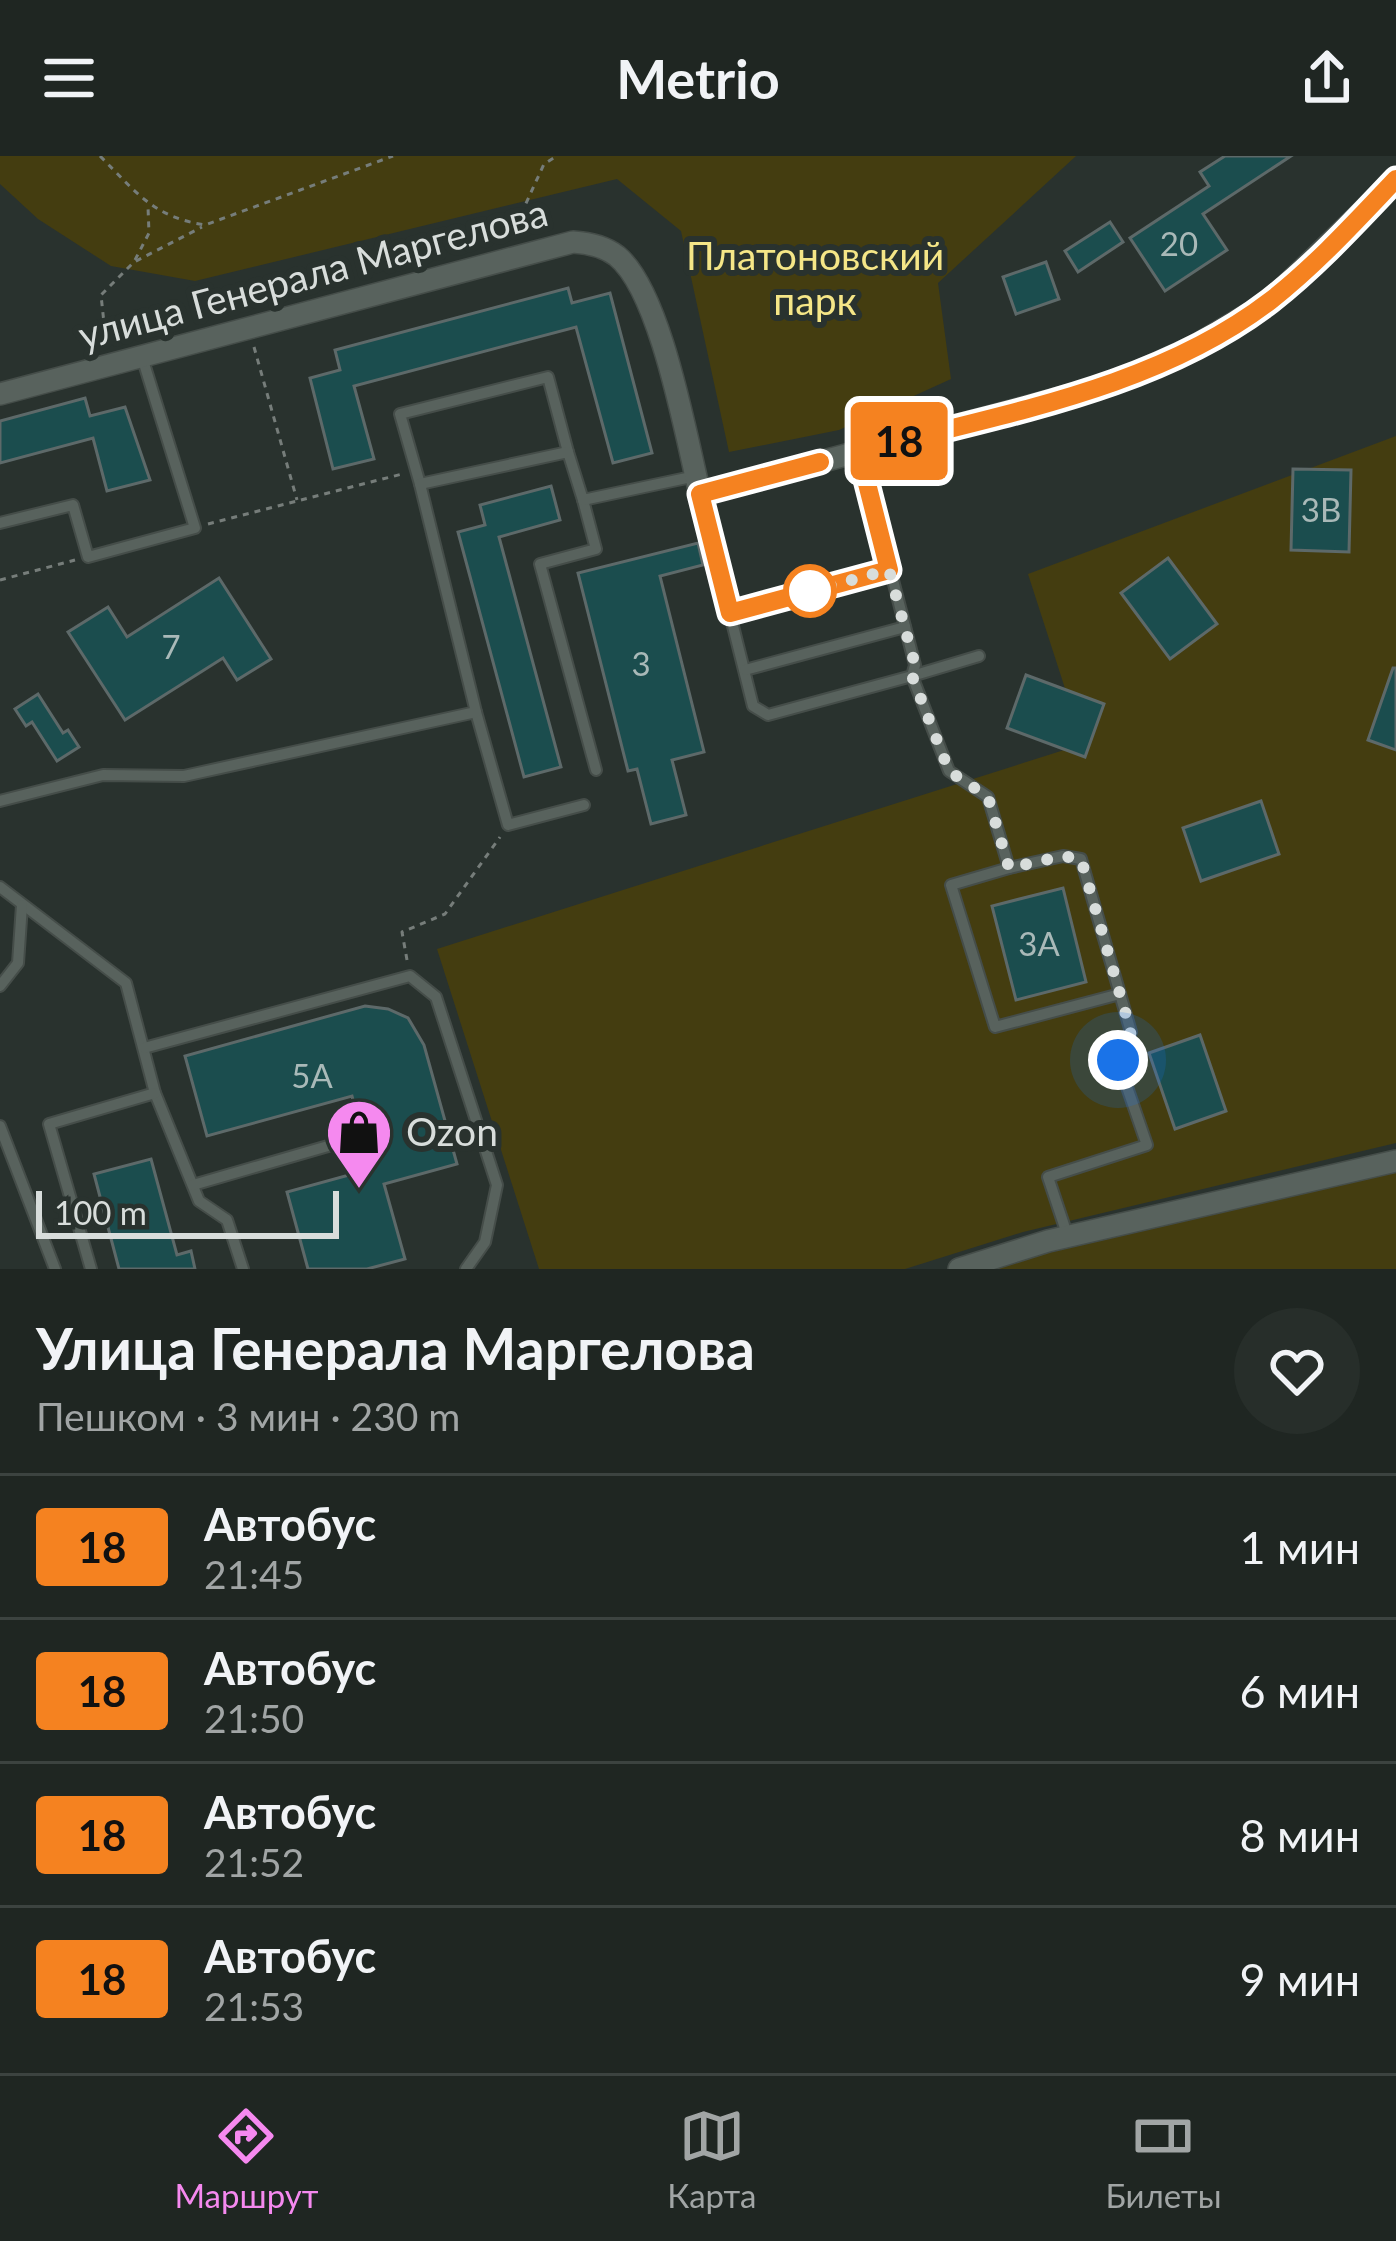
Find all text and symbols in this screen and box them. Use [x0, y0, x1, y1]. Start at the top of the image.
icon: menu [36, 45, 102, 111]
icon: share [1294, 45, 1360, 111]
text: Metrio [616, 46, 780, 111]
street label: улица Генерала Маргелова [73, 188, 552, 358]
house number: 20 [1160, 223, 1198, 263]
park label: Платоновский парк [686, 232, 944, 323]
line badge: 18 [845, 402, 953, 480]
text: 18 [875, 416, 923, 466]
house number: 3В [1301, 489, 1341, 529]
unlabelled marker [785, 566, 835, 616]
house number: 7 [161, 626, 181, 666]
house number: 3 [631, 643, 651, 683]
house number: 3А [1018, 923, 1060, 963]
your location [1088, 1030, 1148, 1090]
house number: 5А [291, 1055, 333, 1095]
shop icon: Ozon [324, 1097, 394, 1191]
place label: Ozon [406, 1108, 498, 1154]
scale bar [36, 1185, 339, 1238]
text: 100 m [54, 1192, 147, 1232]
button: heart [1234, 1308, 1360, 1434]
text: Улица Генерала Маргелова [36, 1314, 755, 1382]
text: Пешком · 3 мин · 230 m [36, 1393, 460, 1439]
text: Автобус [204, 1497, 376, 1551]
text: 1 мин [1239, 1520, 1360, 1574]
text: 18 [78, 1522, 126, 1572]
text: 21:45 [204, 1551, 304, 1597]
text: Автобус [204, 1641, 376, 1695]
text: 6 мин [1239, 1664, 1360, 1718]
text: 18 [78, 1666, 126, 1716]
text: 21:50 [204, 1695, 304, 1741]
text: Автобус [204, 1785, 376, 1839]
text: 8 мин [1239, 1808, 1360, 1862]
text: 18 [78, 1810, 126, 1860]
text: 21:52 [204, 1839, 304, 1885]
text: Автобус [204, 1929, 376, 1983]
text: 9 мин [1239, 1952, 1360, 2006]
text: 18 [78, 1954, 126, 2004]
text: 21:53 [204, 1983, 304, 2029]
tab: Маршрут [174, 2103, 318, 2215]
tab: Карта [667, 2103, 757, 2215]
tab: Билеты [1105, 2103, 1222, 2215]

